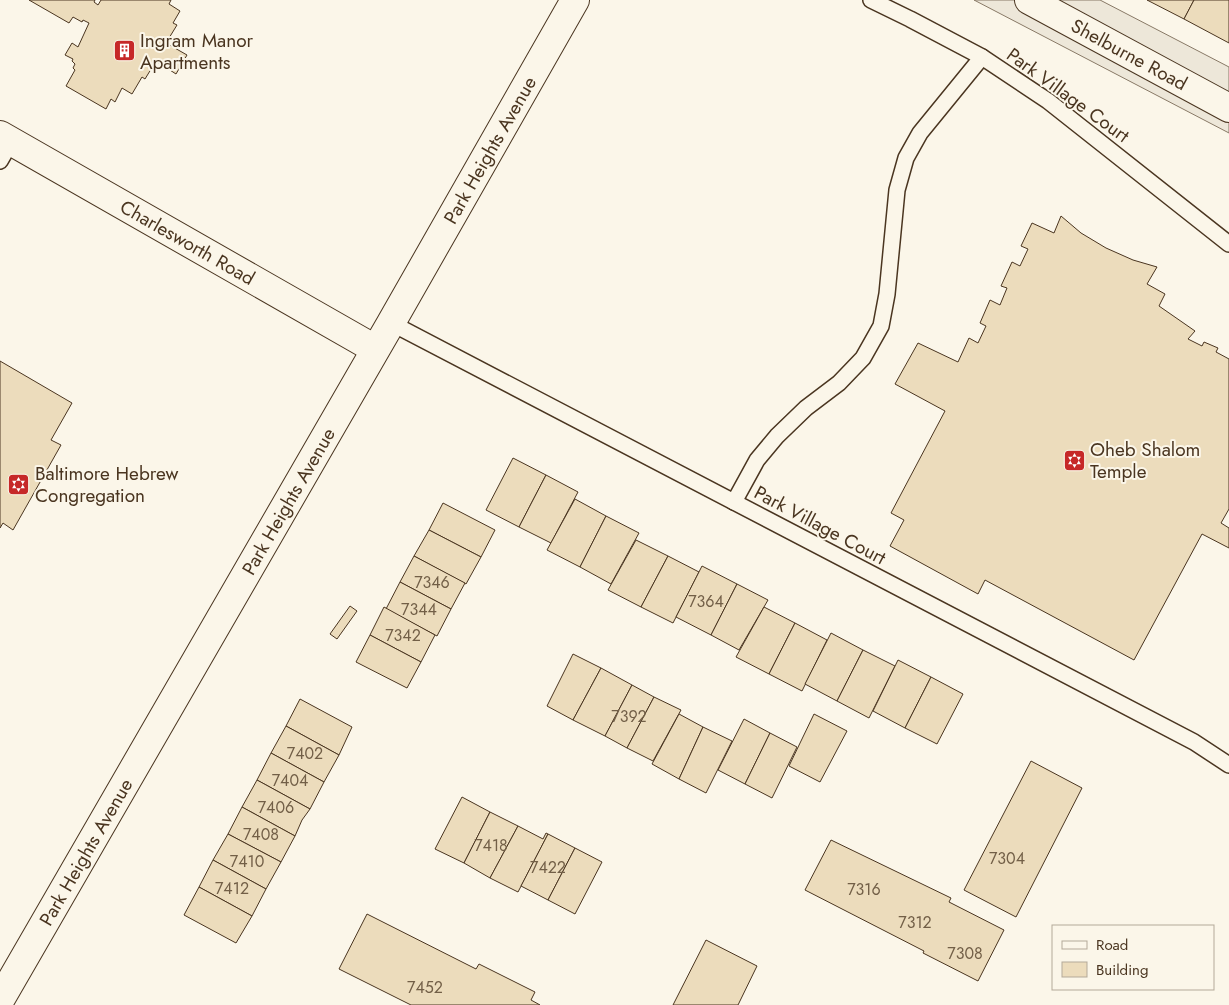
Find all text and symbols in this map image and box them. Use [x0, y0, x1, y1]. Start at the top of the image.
street label: Shelburne Road [1066, 12, 1192, 97]
place label: Ingram Manor Apartments [140, 27, 254, 76]
building icon: Ingram Manor Apartments [112, 39, 136, 63]
street label: Park Village Court [1001, 41, 1135, 149]
street label: Park Heights Avenue [437, 71, 542, 229]
street label: Charlesworth Road [115, 193, 260, 291]
street label: Park Heights Avenue [235, 422, 341, 580]
place label: Oheb Shalom Temple [1090, 436, 1200, 485]
synagogue icon: Oheb Shalom Temple [1062, 448, 1086, 472]
place label: Baltimore Hebrew Congregation [35, 460, 178, 509]
synagogue icon: Baltimore Hebrew Congregation [7, 472, 31, 496]
street label: Park Village Court [749, 479, 891, 571]
house number: 7346 [414, 571, 450, 594]
house number: 7364 [688, 590, 724, 613]
house number: 7344 [401, 598, 437, 621]
house number: 7342 [385, 624, 421, 647]
house number: 7392 [611, 705, 647, 728]
house number: 7402 [287, 742, 323, 765]
house number: 7404 [272, 769, 308, 792]
street label: Park Heights Avenue [32, 773, 139, 931]
house number: 7406 [258, 796, 294, 819]
house number: 7408 [243, 823, 279, 846]
house number: 7418 [474, 834, 508, 857]
house number: 7304 [989, 847, 1025, 870]
house number: 7410 [230, 850, 264, 873]
house number: 7422 [530, 856, 566, 879]
house number: 7412 [215, 877, 249, 900]
house number: 7316 [847, 878, 881, 901]
house number: 7312 [898, 911, 932, 934]
legend [1052, 925, 1214, 990]
text: Road [1096, 934, 1128, 956]
house number: 7308 [947, 942, 983, 965]
text: Building [1096, 959, 1148, 981]
house number: 7452 [407, 976, 443, 999]

